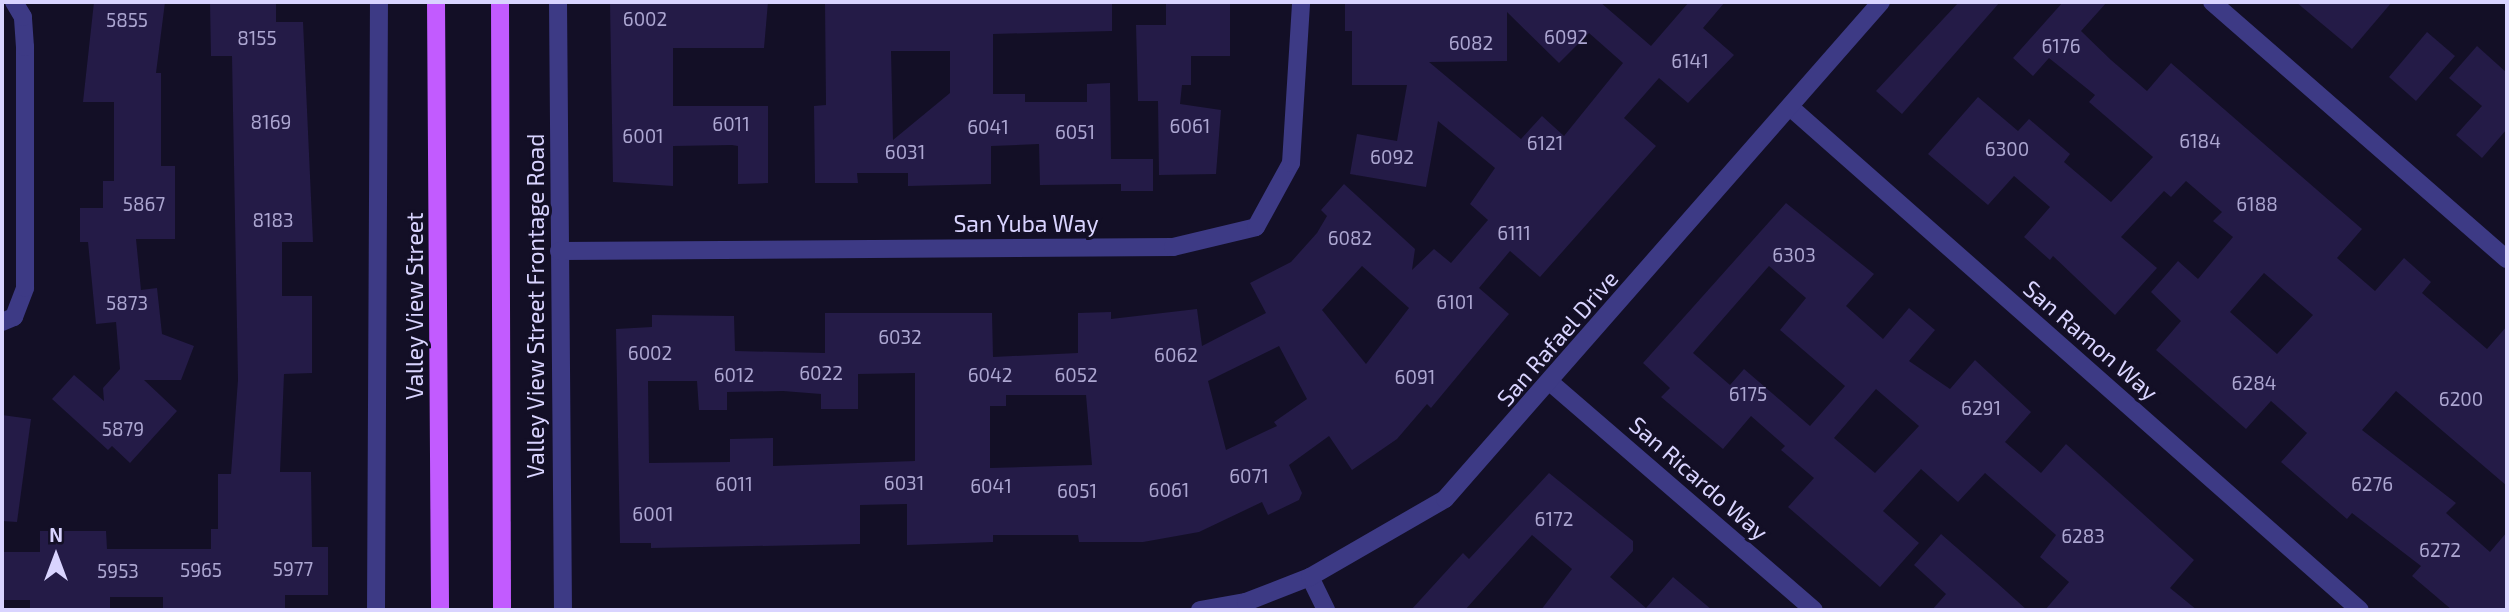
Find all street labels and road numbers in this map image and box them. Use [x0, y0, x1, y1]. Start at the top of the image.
street label: Valley View Street Frontage Road [521, 133, 549, 479]
street label: San Yuba Way [953, 209, 1099, 237]
street label: Valley View Street [400, 211, 428, 401]
street label: San Rafael Drive [1490, 264, 1624, 412]
street label: San Ramon Way [2018, 274, 2164, 406]
street label: San Ricardo Way [1624, 410, 1774, 546]

